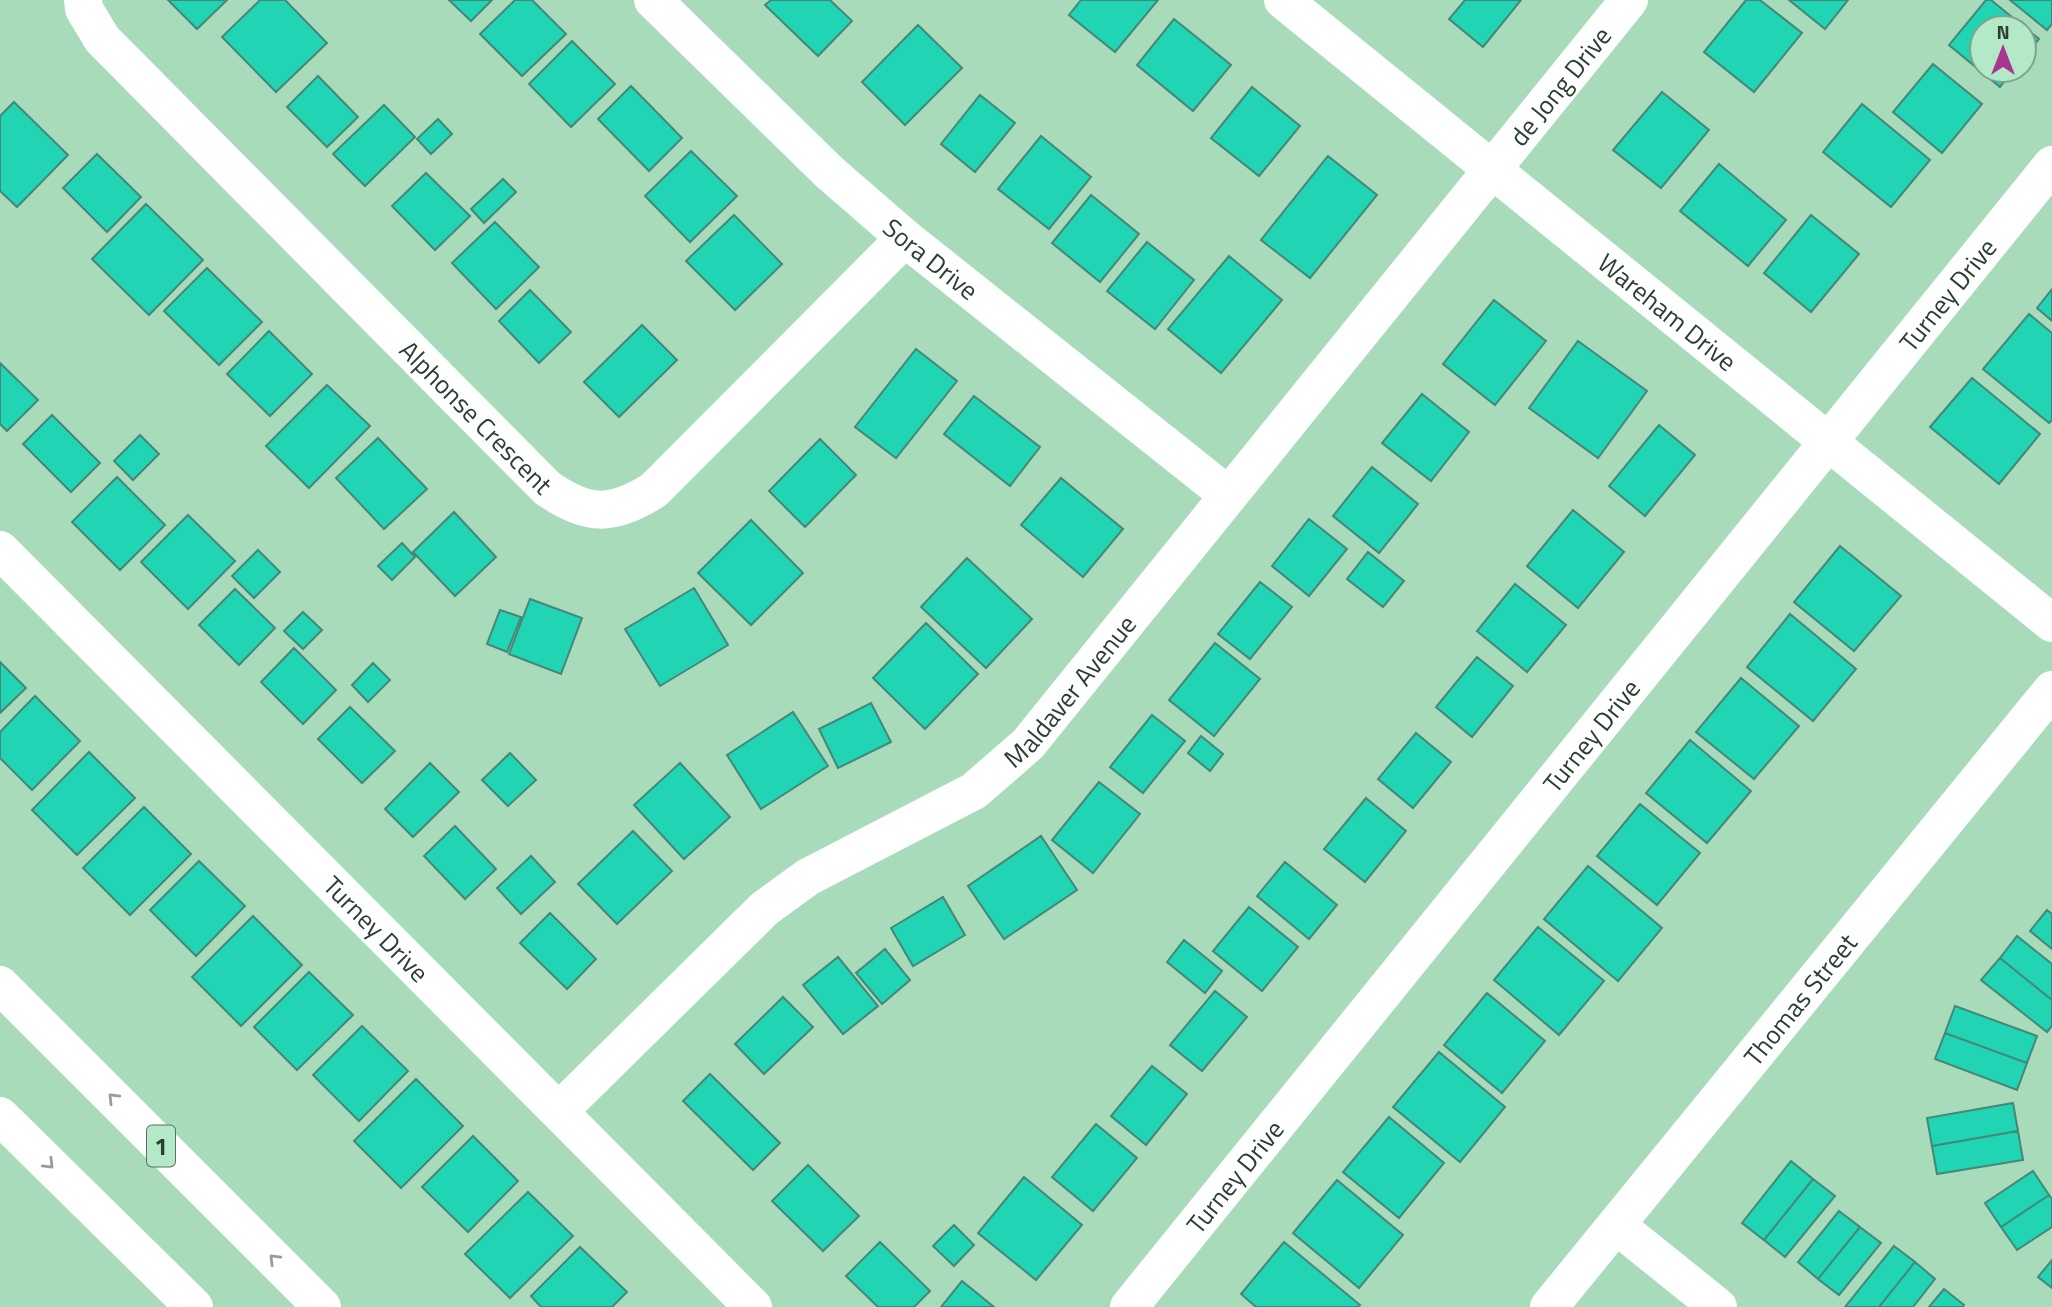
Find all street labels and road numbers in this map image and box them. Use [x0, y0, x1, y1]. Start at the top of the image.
street label: de Jong Drive [1499, 18, 1620, 154]
street label: Sora Drive [875, 208, 987, 309]
street label: Turney Drive [1889, 229, 2005, 360]
street label: Wareham Drive [1590, 243, 1746, 380]
street label: Alphonse Crescent [391, 331, 562, 503]
street label: Maldaver Avenue [995, 606, 1145, 777]
street label: Turney Drive [1533, 670, 1649, 801]
street label: Turney Drive [315, 867, 438, 991]
street label: Thomas Street [1734, 925, 1866, 1074]
street label: Turney Drive [1177, 1111, 1293, 1242]
road number: 1 [147, 1126, 175, 1166]

